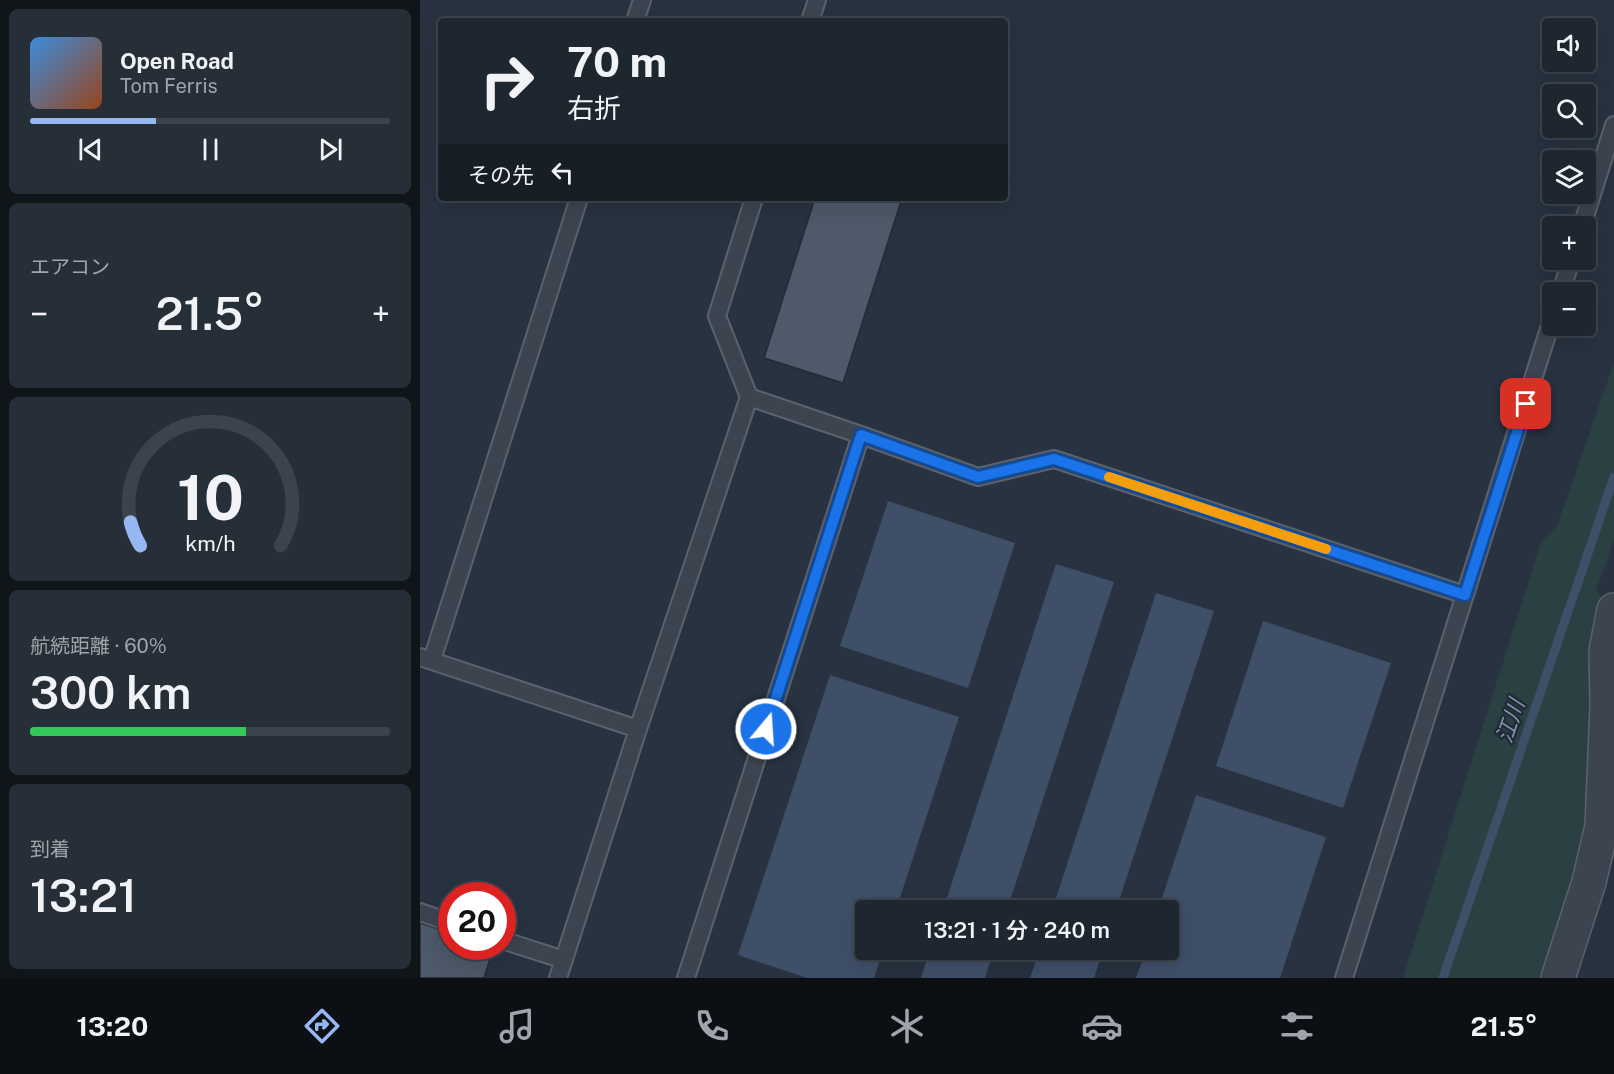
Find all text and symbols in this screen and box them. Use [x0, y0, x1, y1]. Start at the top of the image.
map controls [1542, 18, 1596, 336]
button: sound [1542, 18, 1596, 72]
text: 70 m [567, 37, 667, 86]
icon: right [468, 42, 546, 120]
text: Open Road [120, 48, 234, 74]
text: Tom Ferris [120, 74, 218, 98]
button: search [1542, 84, 1596, 138]
text: 右折 [567, 92, 621, 124]
icon: previous [74, 133, 107, 166]
icon: pause [194, 133, 227, 166]
icon: next [314, 133, 347, 166]
button: layers [1542, 150, 1596, 204]
icon: left [546, 156, 579, 189]
text: その先 [468, 162, 534, 188]
button: + [1542, 216, 1596, 270]
text: エアコン [30, 255, 110, 279]
button: − [1542, 282, 1596, 336]
text: 21.5° [156, 287, 264, 340]
text: − [30, 295, 48, 333]
text: + [372, 295, 390, 333]
pin [1500, 378, 1551, 429]
icon: arrive [1509, 387, 1542, 420]
text: 10 [177, 461, 243, 534]
text: km/h [185, 531, 235, 556]
text: 航続距離 · 60% [30, 634, 167, 658]
text: 300 km [30, 666, 191, 719]
water label: 江川 [1491, 694, 1530, 746]
position arrow [734, 697, 798, 761]
text: 到着 [30, 837, 70, 861]
text: 13:21 [30, 869, 137, 922]
speed limit sign: 20 [438, 882, 516, 960]
text: 13:21 · 1 分 · 240 m [924, 917, 1110, 943]
icon: directions [301, 1005, 343, 1047]
icon: music [496, 1005, 538, 1047]
icon: phone [691, 1005, 733, 1047]
icon: climate [886, 1005, 928, 1047]
icon: car [1081, 1005, 1123, 1047]
icon: filters [1276, 1005, 1318, 1047]
text: 13:20 [76, 1010, 148, 1042]
text: 21.5° [1470, 1010, 1537, 1042]

